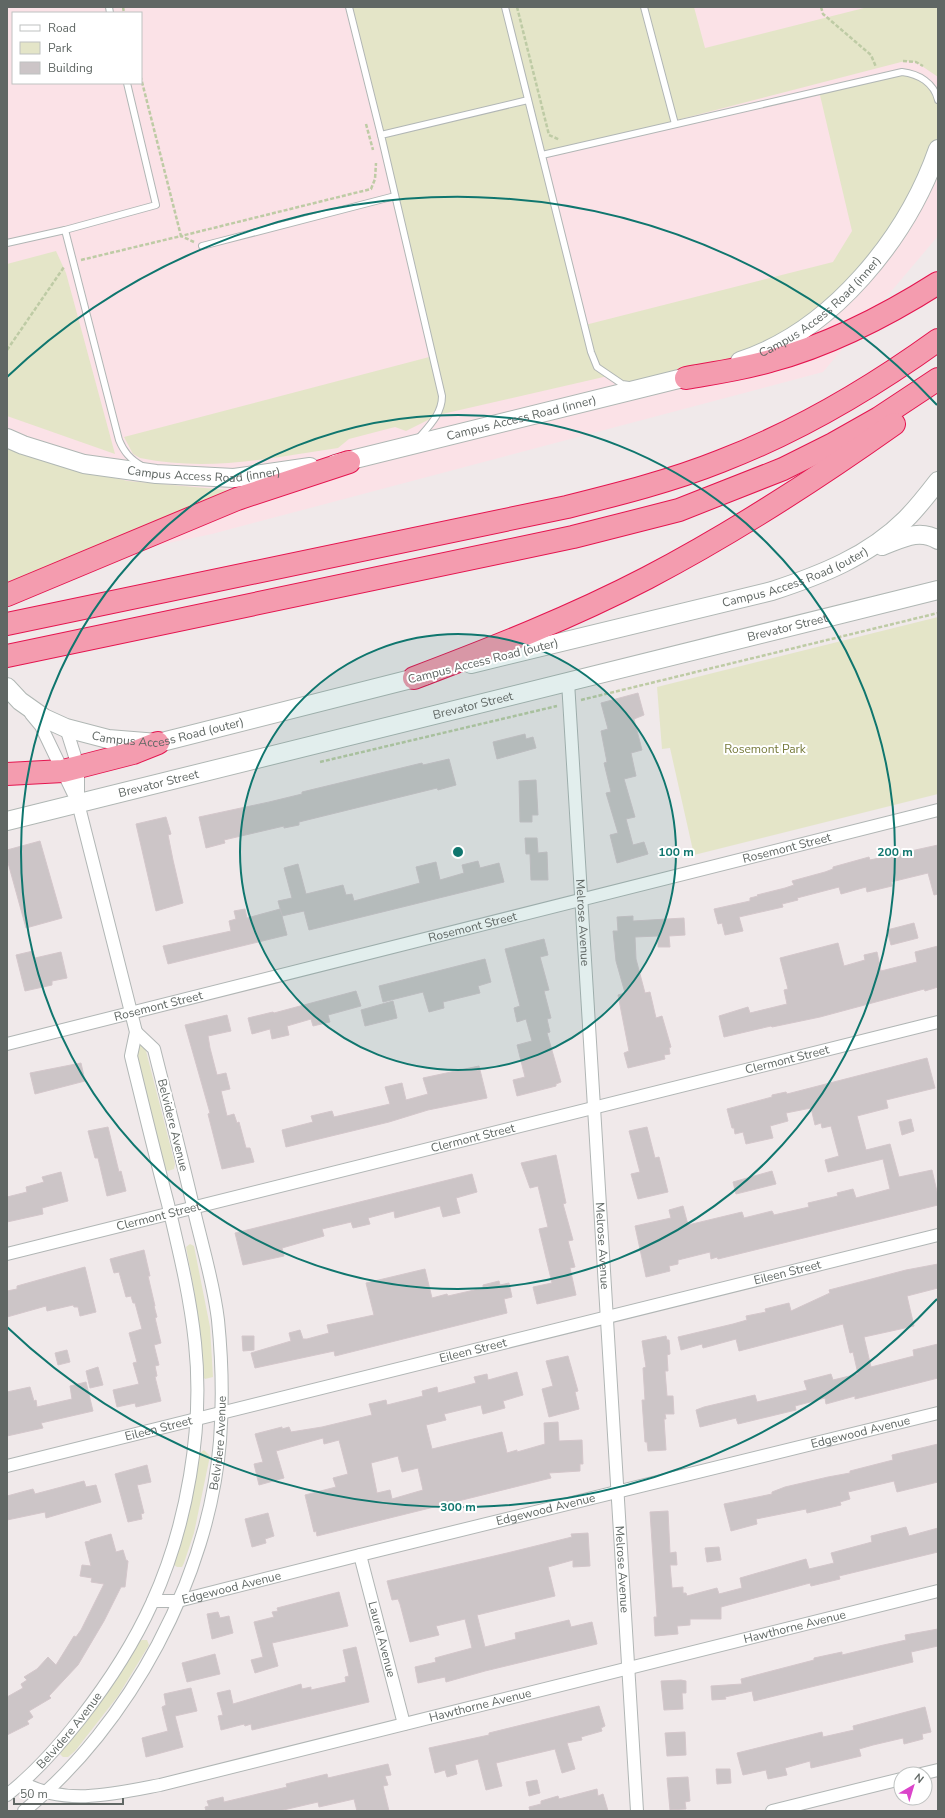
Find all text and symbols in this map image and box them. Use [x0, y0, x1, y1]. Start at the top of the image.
legend [12, 12, 142, 84]
text: Road [48, 20, 76, 36]
text: Park [48, 40, 73, 56]
text: Building [48, 60, 93, 76]
street label: Campus Access Road (inner) [756, 253, 884, 361]
street label: Campus Access Road (inner) [445, 392, 598, 444]
street label: Campus Access Road (inner) [126, 462, 281, 486]
street label: Campus Access Road (outer) [720, 543, 871, 611]
street label: Brevator Street [746, 610, 830, 645]
street label: Campus Access Road (outer) [406, 635, 560, 687]
street label: Brevator Street [431, 688, 515, 723]
street label: Campus Access Road (outer) [90, 714, 245, 751]
park label: Rosemont Park [724, 741, 807, 757]
street label: Brevator Street [117, 766, 201, 801]
street label: Rosemont Street [741, 829, 833, 867]
text: 100 m [658, 844, 694, 860]
text: 200 m [877, 844, 913, 860]
centre of rings [451, 845, 465, 859]
street label: Melrose Avenue [572, 879, 593, 967]
street label: Rosemont Street [427, 908, 519, 946]
street label: Rosemont Street [112, 987, 205, 1025]
street label: Clermont Street [743, 1041, 832, 1078]
street label: Belvidere Avenue [154, 1077, 192, 1173]
street label: Clermont Street [429, 1120, 517, 1156]
street label: Clermont Street [115, 1198, 203, 1234]
street label: Melrose Avenue [592, 1202, 613, 1290]
street label: Eileen Street [752, 1256, 823, 1288]
street label: Eileen Street [438, 1334, 509, 1366]
street label: Belvidere Avenue [205, 1396, 230, 1492]
street label: Eileen Street [123, 1412, 194, 1444]
street label: Edgewood Avenue [809, 1412, 912, 1452]
street label: Edgewood Avenue [494, 1489, 597, 1529]
text: 300 m [440, 1499, 476, 1515]
street label: Melrose Avenue [612, 1525, 633, 1613]
street label: Edgewood Avenue [180, 1567, 283, 1608]
street label: Laurel Avenue [364, 1600, 399, 1679]
street label: Hawthorne Avenue [742, 1606, 847, 1647]
street label: Hawthorne Avenue [427, 1685, 533, 1726]
street label: Belvidere Avenue [33, 1689, 106, 1772]
north arrow [893, 1766, 933, 1806]
text: N [911, 1770, 927, 1787]
scale bar [14, 1780, 123, 1806]
text: 50 m [20, 1786, 48, 1802]

